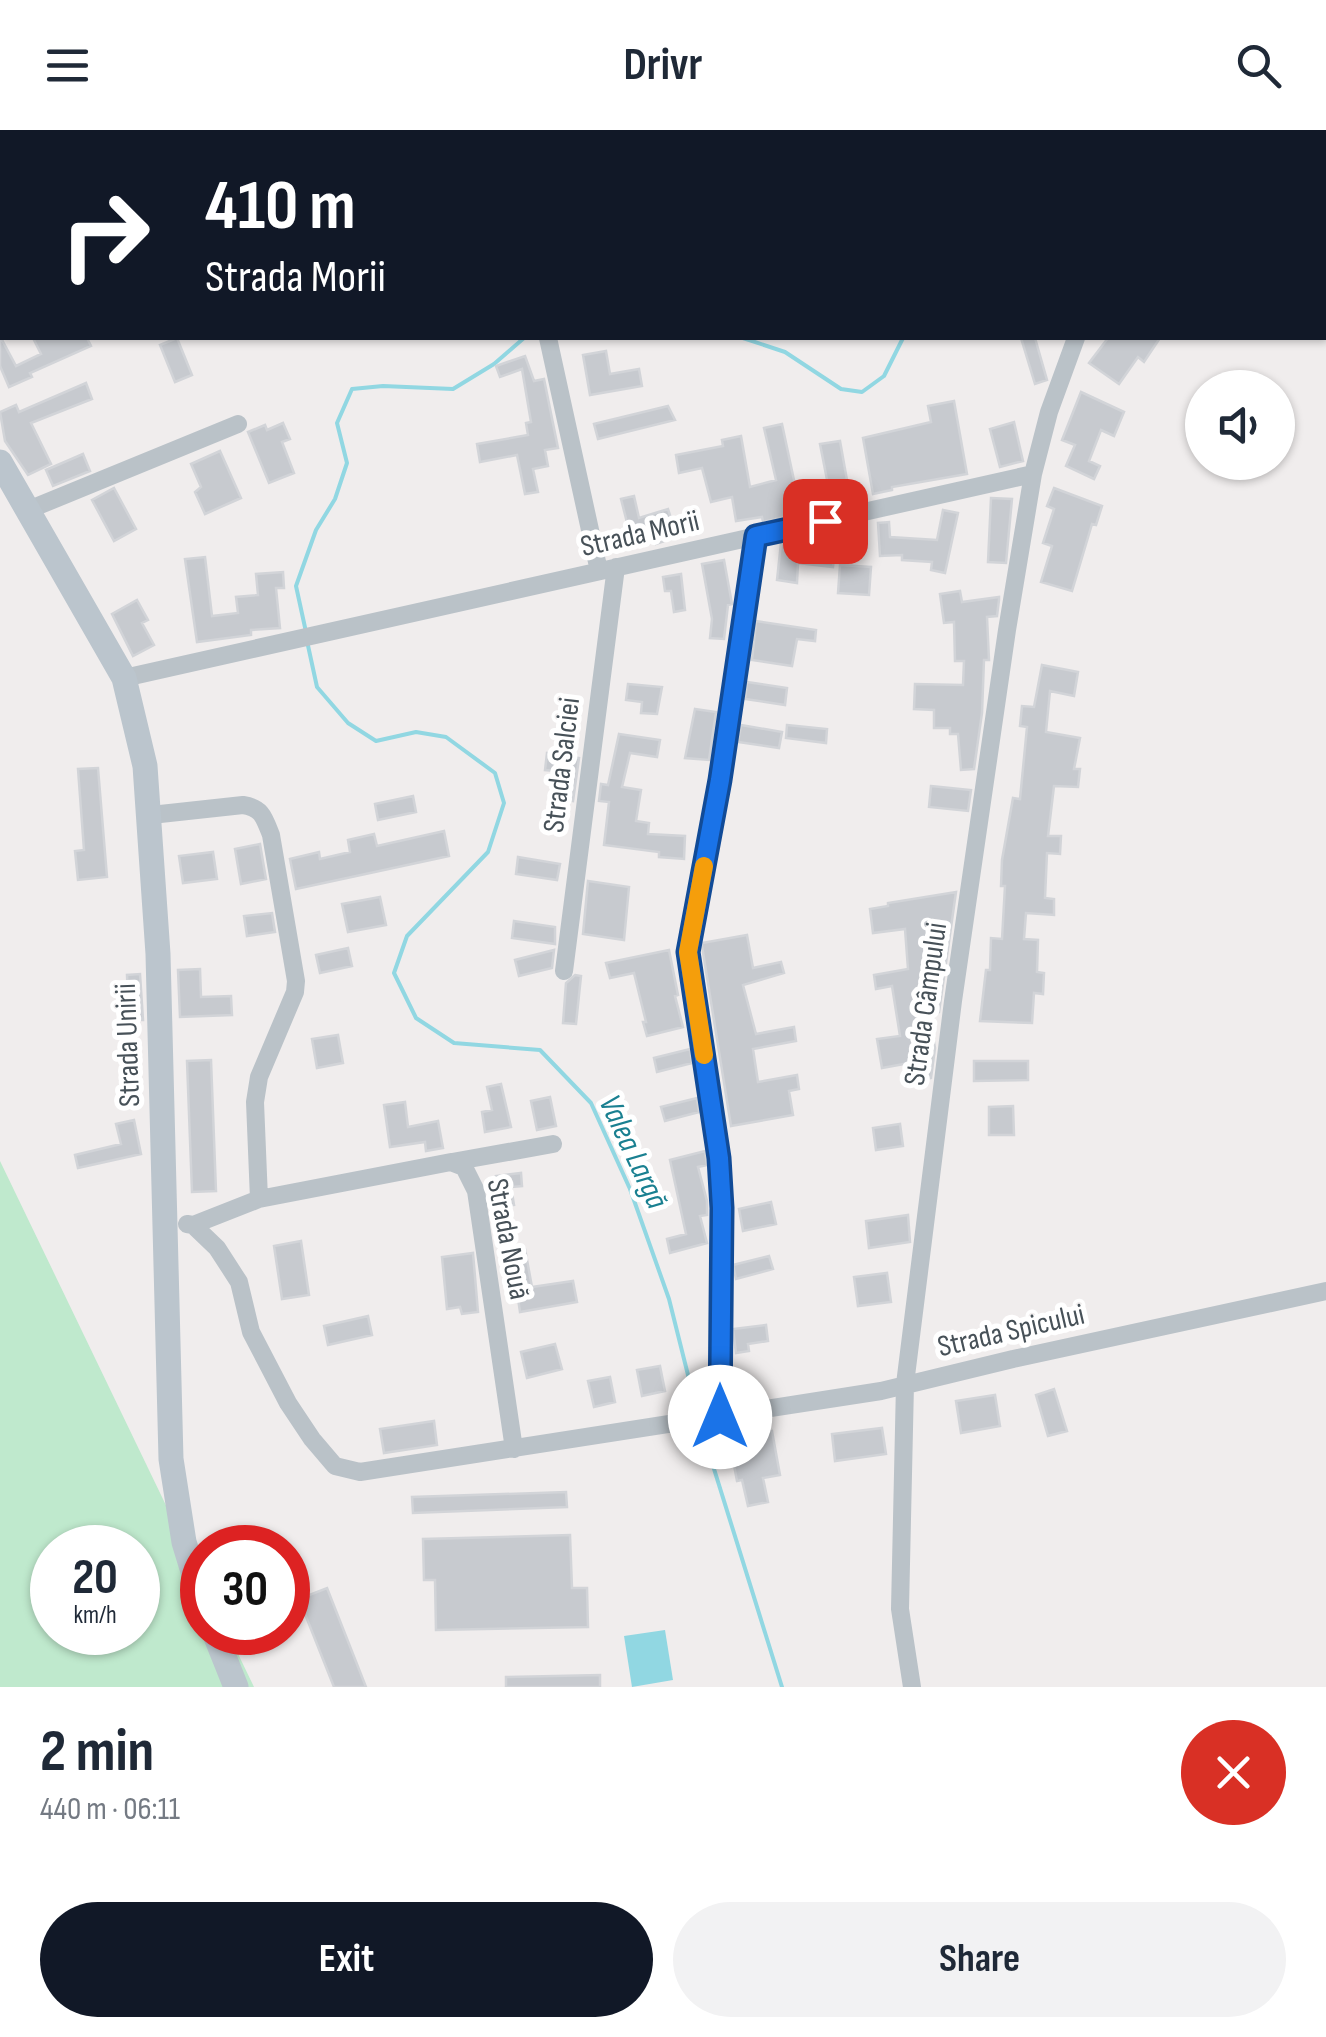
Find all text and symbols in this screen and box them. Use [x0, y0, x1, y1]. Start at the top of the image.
icon: menu [40, 38, 95, 93]
text: Drivr [623, 38, 703, 93]
icon: search [1231, 38, 1286, 93]
text: 410 m [205, 165, 356, 249]
icon: right [40, 170, 170, 300]
text: Strada Morii [205, 250, 386, 305]
map controls [1185, 370, 1295, 480]
button: sound [1185, 370, 1295, 480]
pin [783, 479, 868, 564]
icon: arrive [798, 494, 853, 549]
street label: Strada Morii [577, 503, 703, 565]
street label: Strada Salciei [536, 695, 588, 835]
street label: Strada Câmpului [897, 920, 955, 1088]
street label: Strada Unirii [108, 983, 148, 1107]
water label: Valea Largă [590, 1089, 676, 1215]
street label: Strada Nouă [479, 1176, 537, 1302]
street label: Strada Spicului [934, 1297, 1088, 1365]
position arrow [668, 1365, 772, 1469]
speed limit sign: 30 [180, 1525, 310, 1655]
text: 20 [72, 1548, 118, 1608]
text: km/h [73, 1600, 117, 1631]
text: 2 min [40, 1716, 154, 1788]
button: close [1181, 1720, 1286, 1825]
text: 440 m · 06:11 [40, 1790, 180, 1829]
button: Exit [40, 1902, 653, 2017]
button: Share [673, 1902, 1286, 2017]

